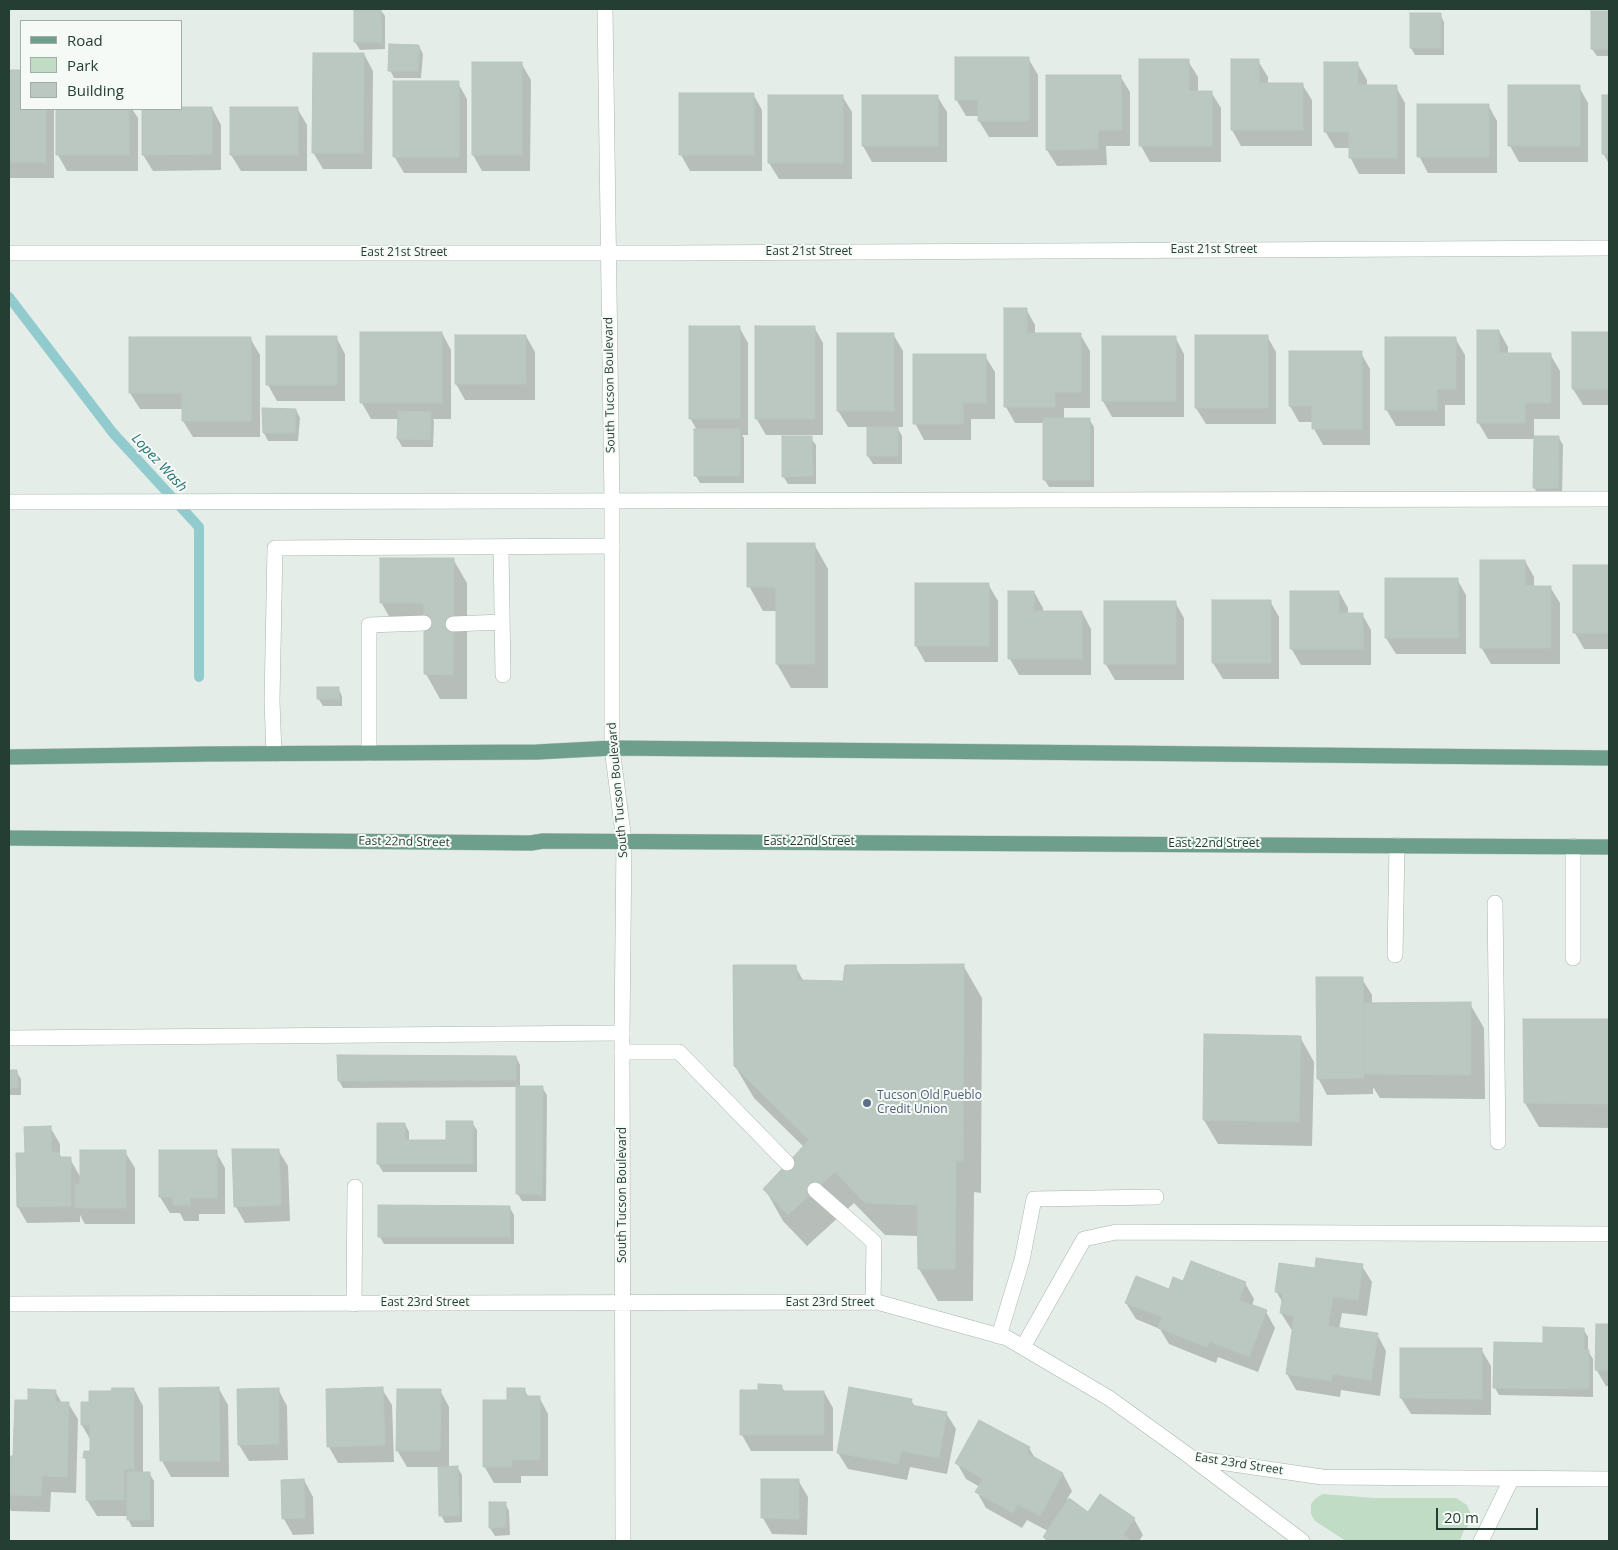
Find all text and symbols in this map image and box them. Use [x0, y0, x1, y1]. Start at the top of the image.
legend [20, 20, 182, 110]
text: Road [67, 30, 103, 50]
text: Park [67, 55, 98, 75]
text: Building [67, 80, 124, 100]
street label: East 21st Street [1171, 243, 1257, 257]
street label: East 21st Street [766, 245, 852, 259]
street label: East 21st Street [361, 246, 447, 260]
street label: South Tucson Boulevard [602, 317, 618, 453]
water label: Lopez Wash [128, 430, 190, 496]
street label: South Tucson Boulevard [605, 722, 631, 858]
street label: East 22nd Street [358, 834, 450, 850]
street label: East 22nd Street [763, 835, 855, 849]
street label: East 22nd Street [1168, 837, 1260, 851]
place label: Tucson Old Pueblo Credit Union [877, 1089, 982, 1117]
marker: Tucson Old Pueblo Credit Union [861, 1097, 873, 1109]
street label: South Tucson Boulevard [616, 1127, 630, 1263]
street label: East 23rd Street [380, 1296, 470, 1310]
street label: East 23rd Street [785, 1296, 875, 1310]
street label: East 23rd Street [1194, 1450, 1284, 1478]
scale bar [1438, 1498, 1540, 1530]
text: 20 m [1444, 1507, 1479, 1527]

